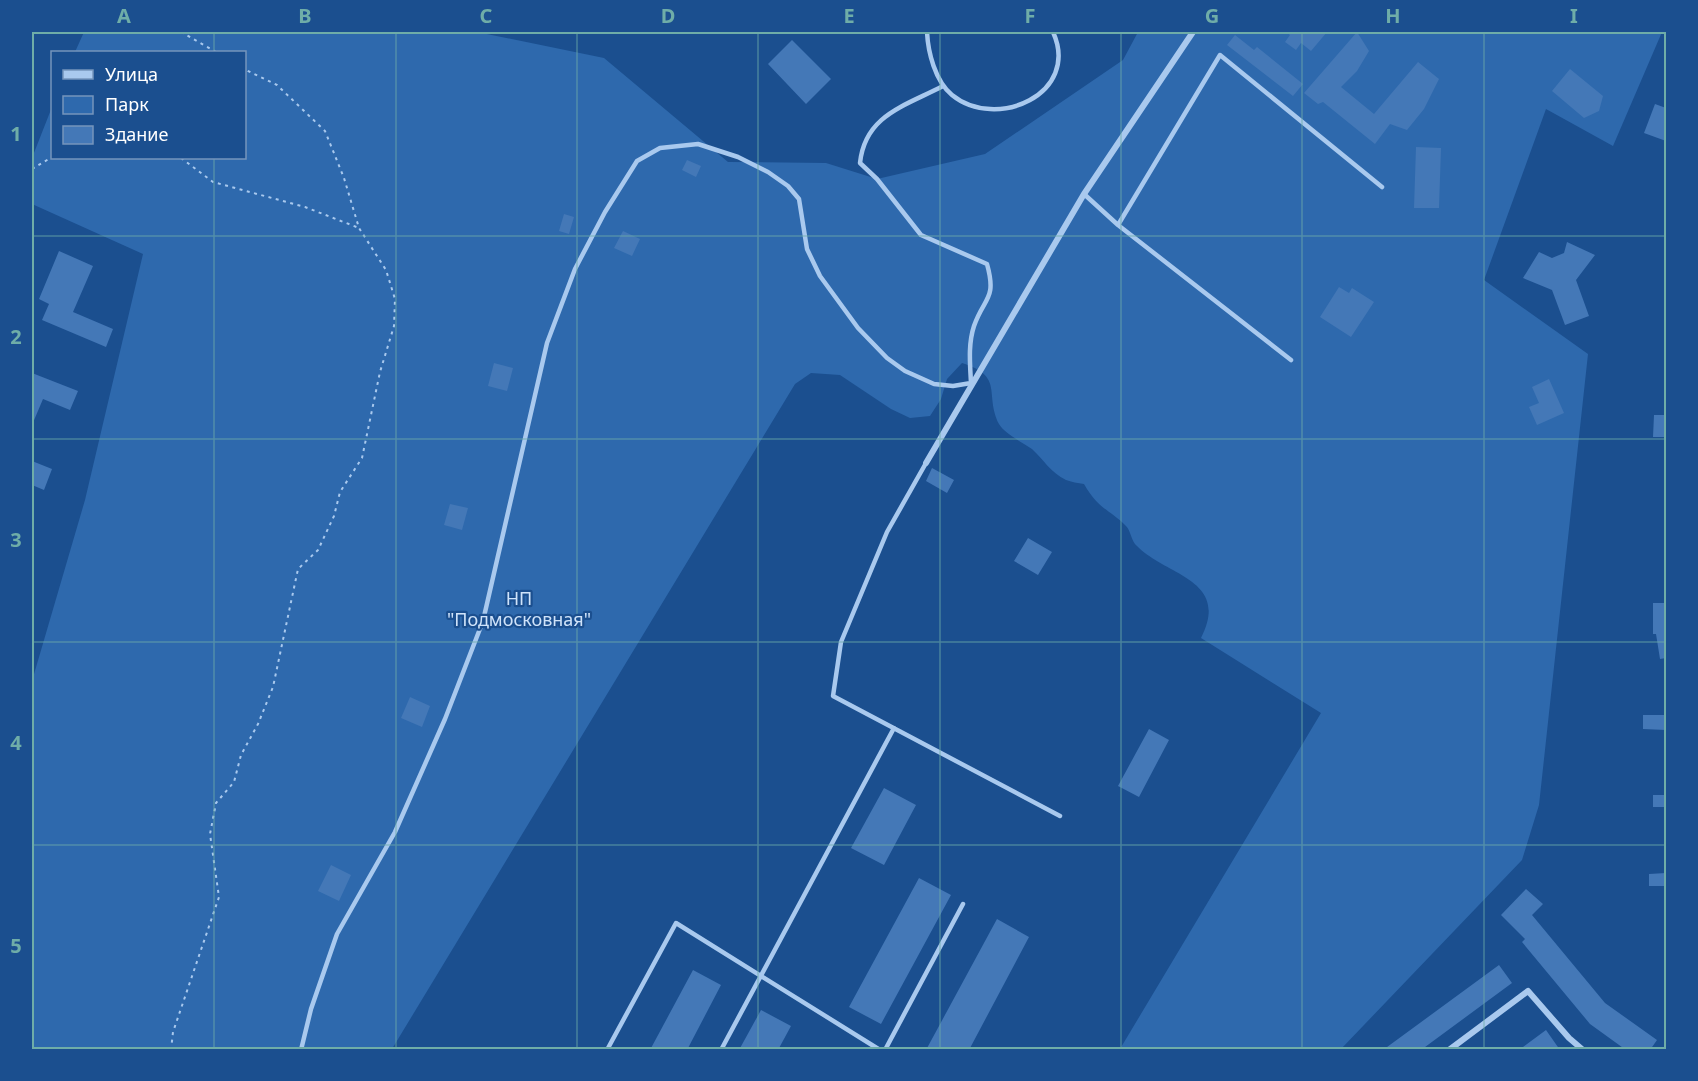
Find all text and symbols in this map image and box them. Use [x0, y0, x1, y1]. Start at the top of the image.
text: A [117, 2, 131, 29]
text: B [298, 2, 312, 29]
text: C [480, 2, 493, 29]
text: D [661, 2, 675, 29]
text: E [843, 2, 855, 29]
text: F [1025, 2, 1035, 29]
text: G [1205, 2, 1219, 29]
text: H [1385, 2, 1401, 29]
text: I [1570, 2, 1578, 29]
legend [51, 51, 246, 159]
text: Улица [105, 62, 158, 86]
text: Парк [105, 92, 149, 116]
text: 1 [10, 120, 22, 147]
text: Здание [105, 122, 169, 146]
text: 2 [10, 323, 22, 350]
text: 3 [10, 526, 22, 553]
park label: НП "Подмосковная" [447, 586, 591, 631]
text: 4 [10, 729, 22, 756]
text: 5 [10, 932, 22, 959]

